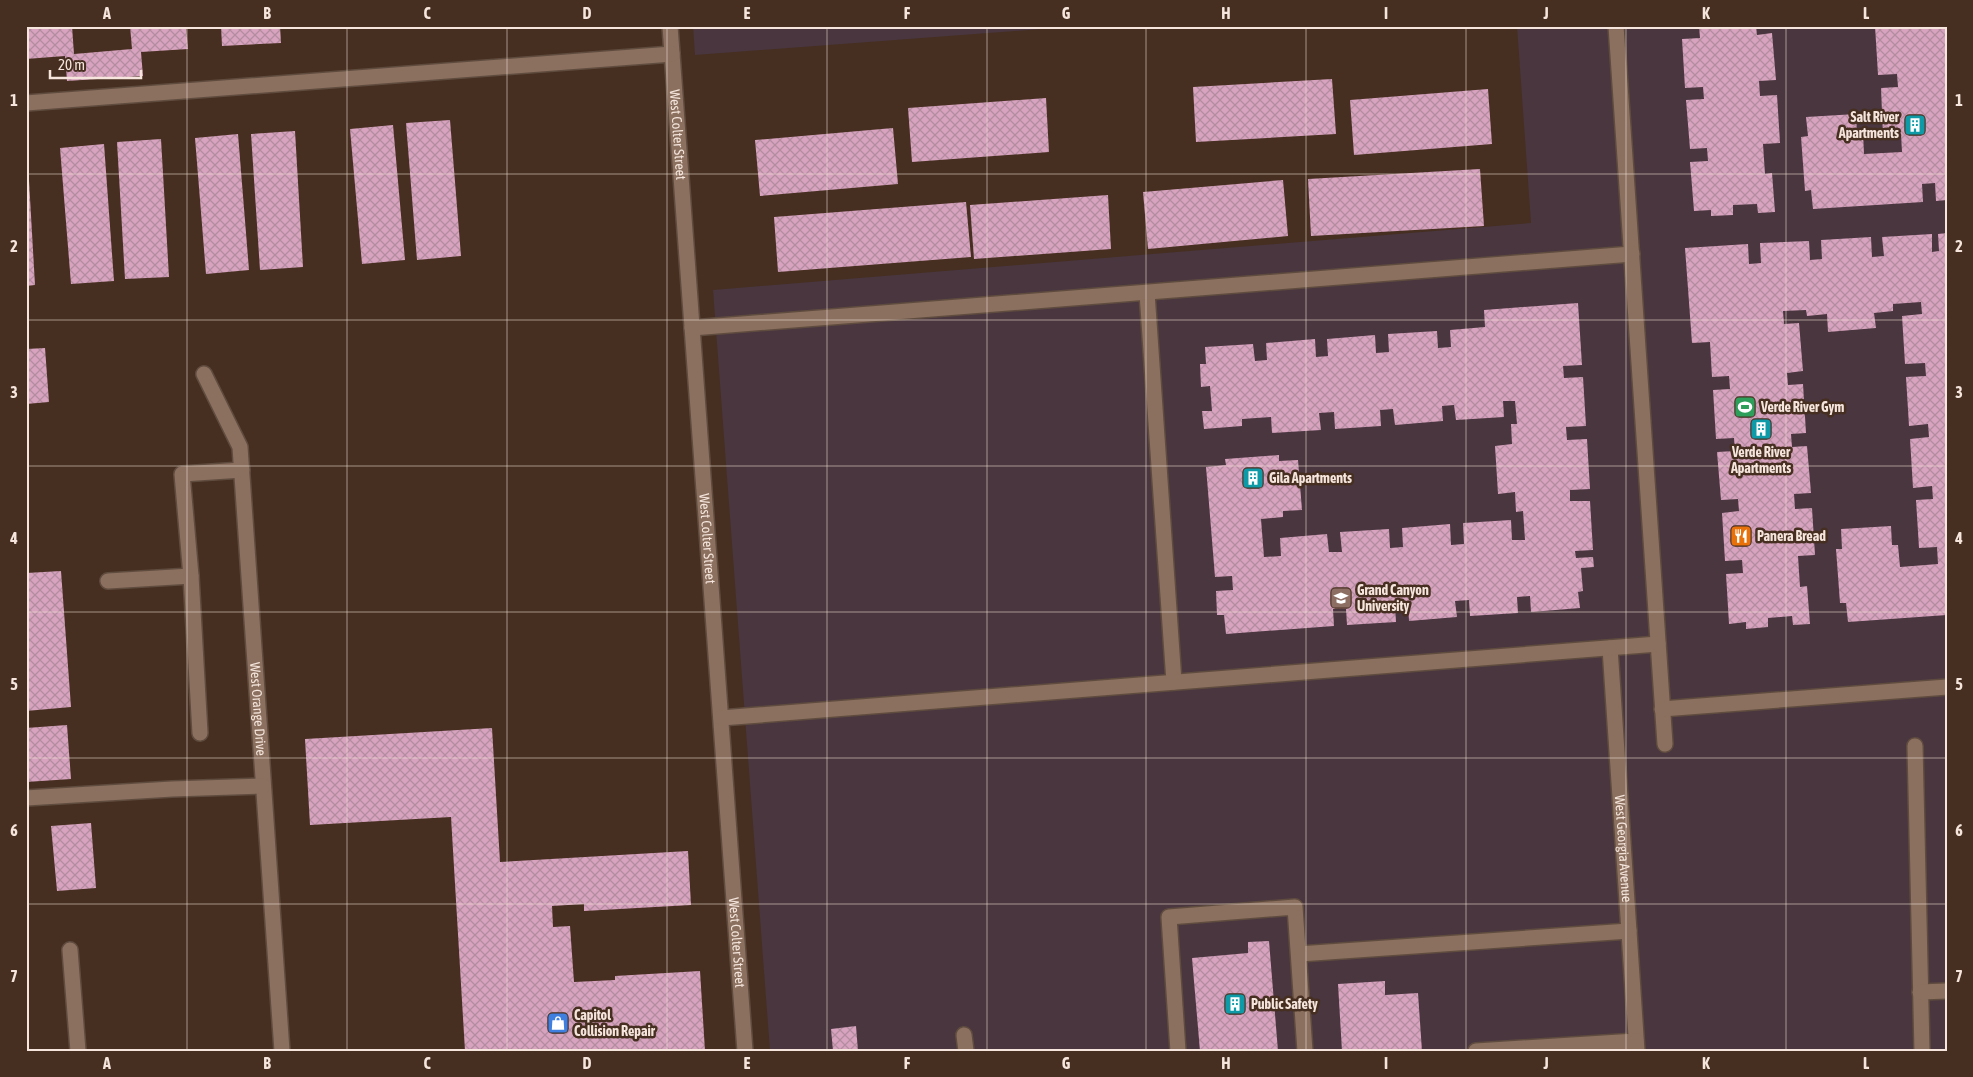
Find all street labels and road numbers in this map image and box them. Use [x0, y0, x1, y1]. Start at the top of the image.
street label: West Colter Street [667, 89, 689, 181]
street label: West Colter Street [696, 493, 719, 584]
street label: West Orange Drive [247, 662, 269, 756]
street label: West Georgia Avenue [1612, 794, 1635, 903]
street label: West Colter Street [726, 897, 748, 988]

